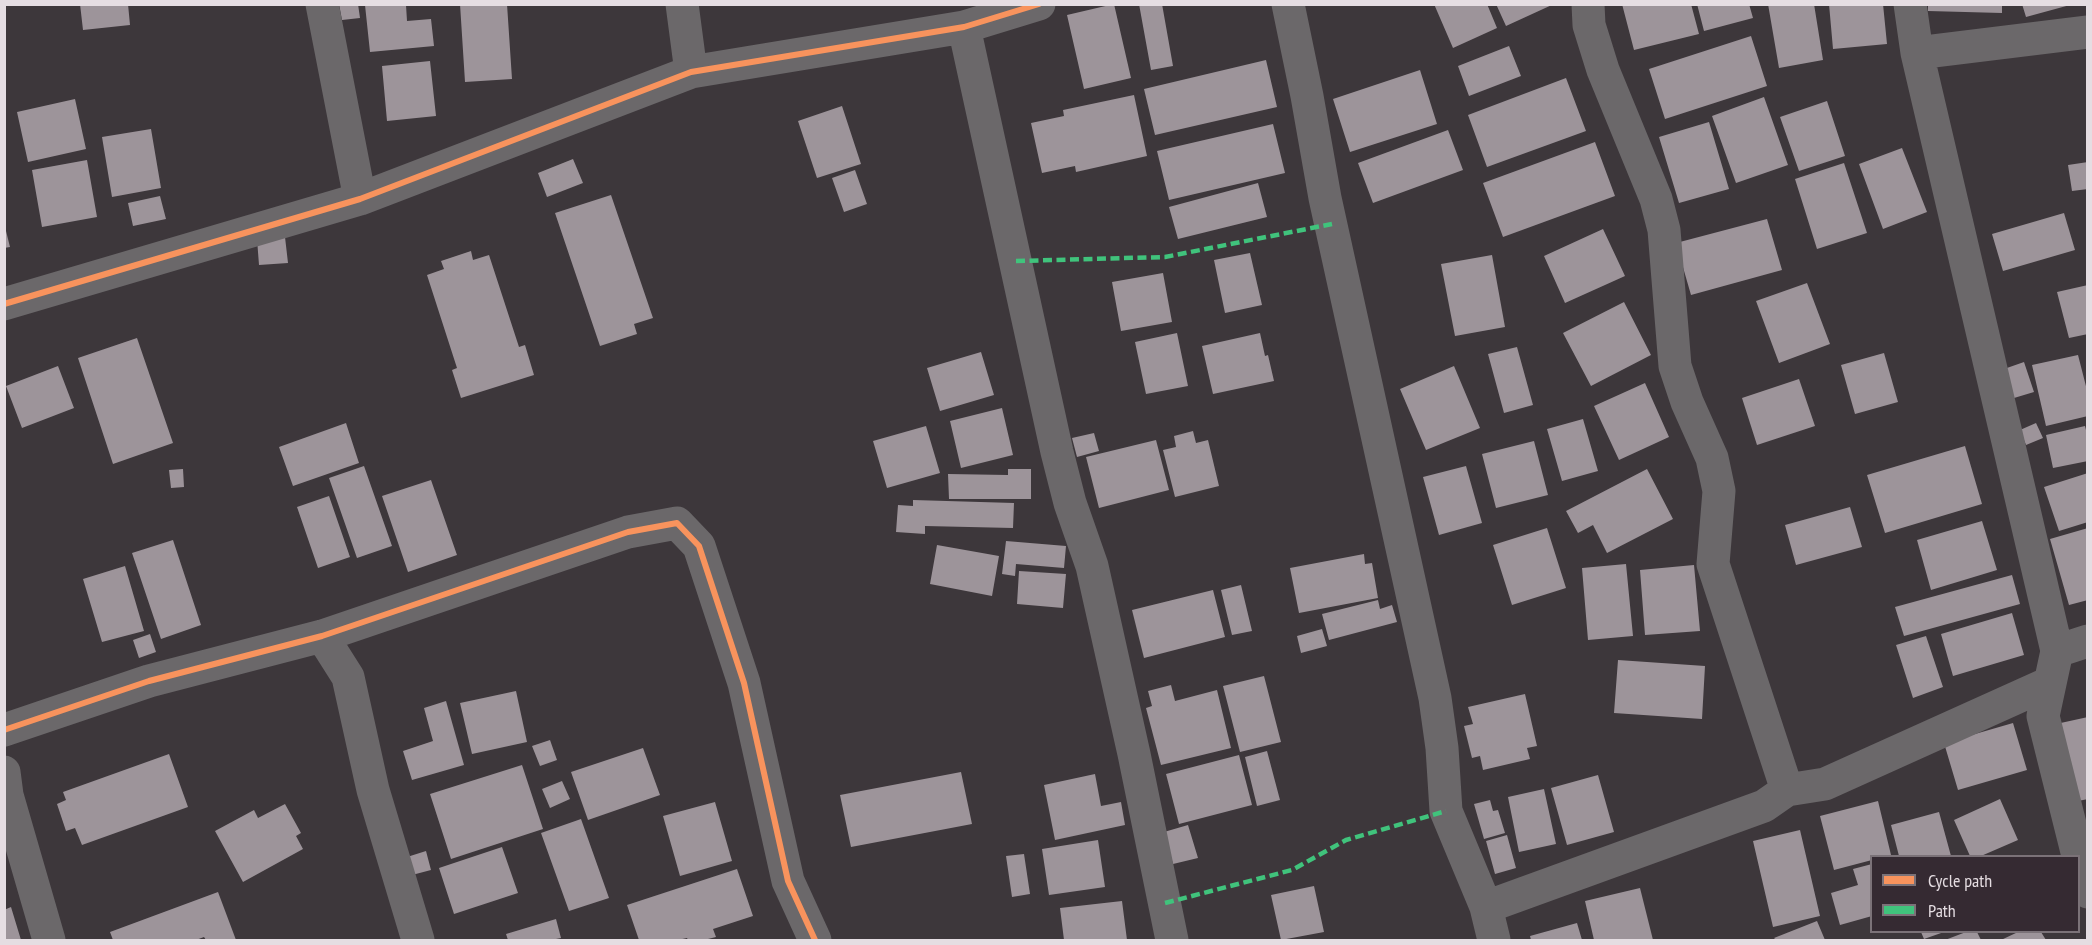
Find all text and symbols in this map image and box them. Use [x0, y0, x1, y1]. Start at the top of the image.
legend [1870, 855, 2080, 933]
text: Cycle path [1928, 869, 1992, 892]
text: Path [1928, 899, 1956, 922]

